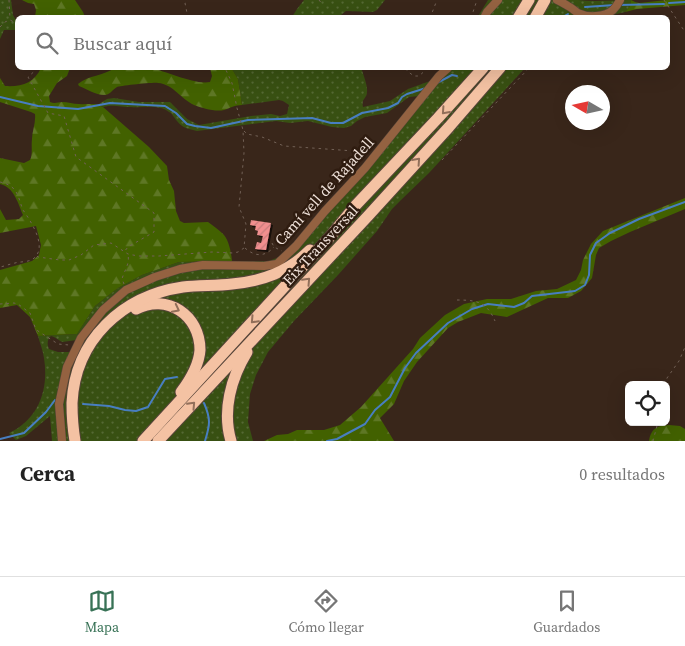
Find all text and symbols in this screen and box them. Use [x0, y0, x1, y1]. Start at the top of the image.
search box [15, 15, 670, 70]
icon: search [33, 29, 61, 57]
text: Buscar aquí [73, 30, 172, 56]
north arrow [565, 85, 610, 130]
one-way arrow [442, 105, 451, 114]
street label: Camí vell de Rajadell [270, 132, 379, 250]
one-way arrow [411, 158, 420, 167]
street label: Eix Transversal [277, 200, 363, 290]
one-way arrow [301, 277, 310, 286]
one-way arrow [170, 303, 179, 313]
one-way arrow [251, 315, 260, 324]
map controls [625, 381, 670, 426]
button: locate [625, 381, 670, 426]
one-way arrow [186, 402, 195, 411]
text: Cerca [20, 459, 75, 488]
text: 0 resultados [579, 463, 665, 485]
tab: Mapa [85, 587, 119, 637]
tab: Cómo llegar [288, 587, 364, 637]
tab: Guardados [533, 587, 600, 637]

